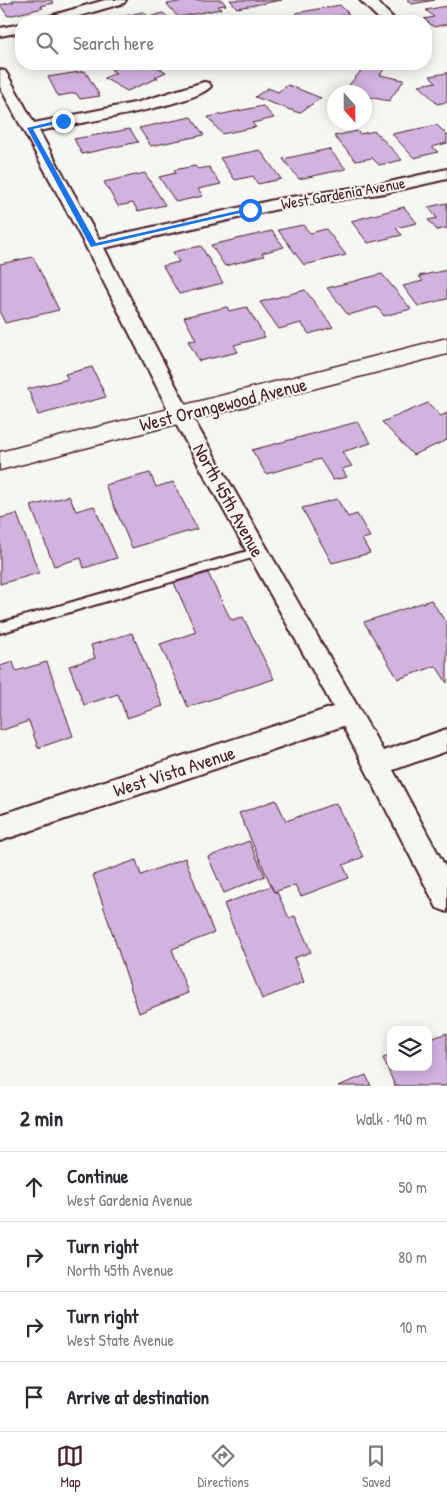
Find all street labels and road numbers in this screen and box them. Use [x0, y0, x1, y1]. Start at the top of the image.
street label: West Gardenia Avenue [279, 171, 407, 215]
street label: West Orangewood Avenue [137, 371, 310, 437]
street label: North 45th Avenue [187, 439, 271, 562]
street label: West Vista Avenue [110, 739, 238, 803]

